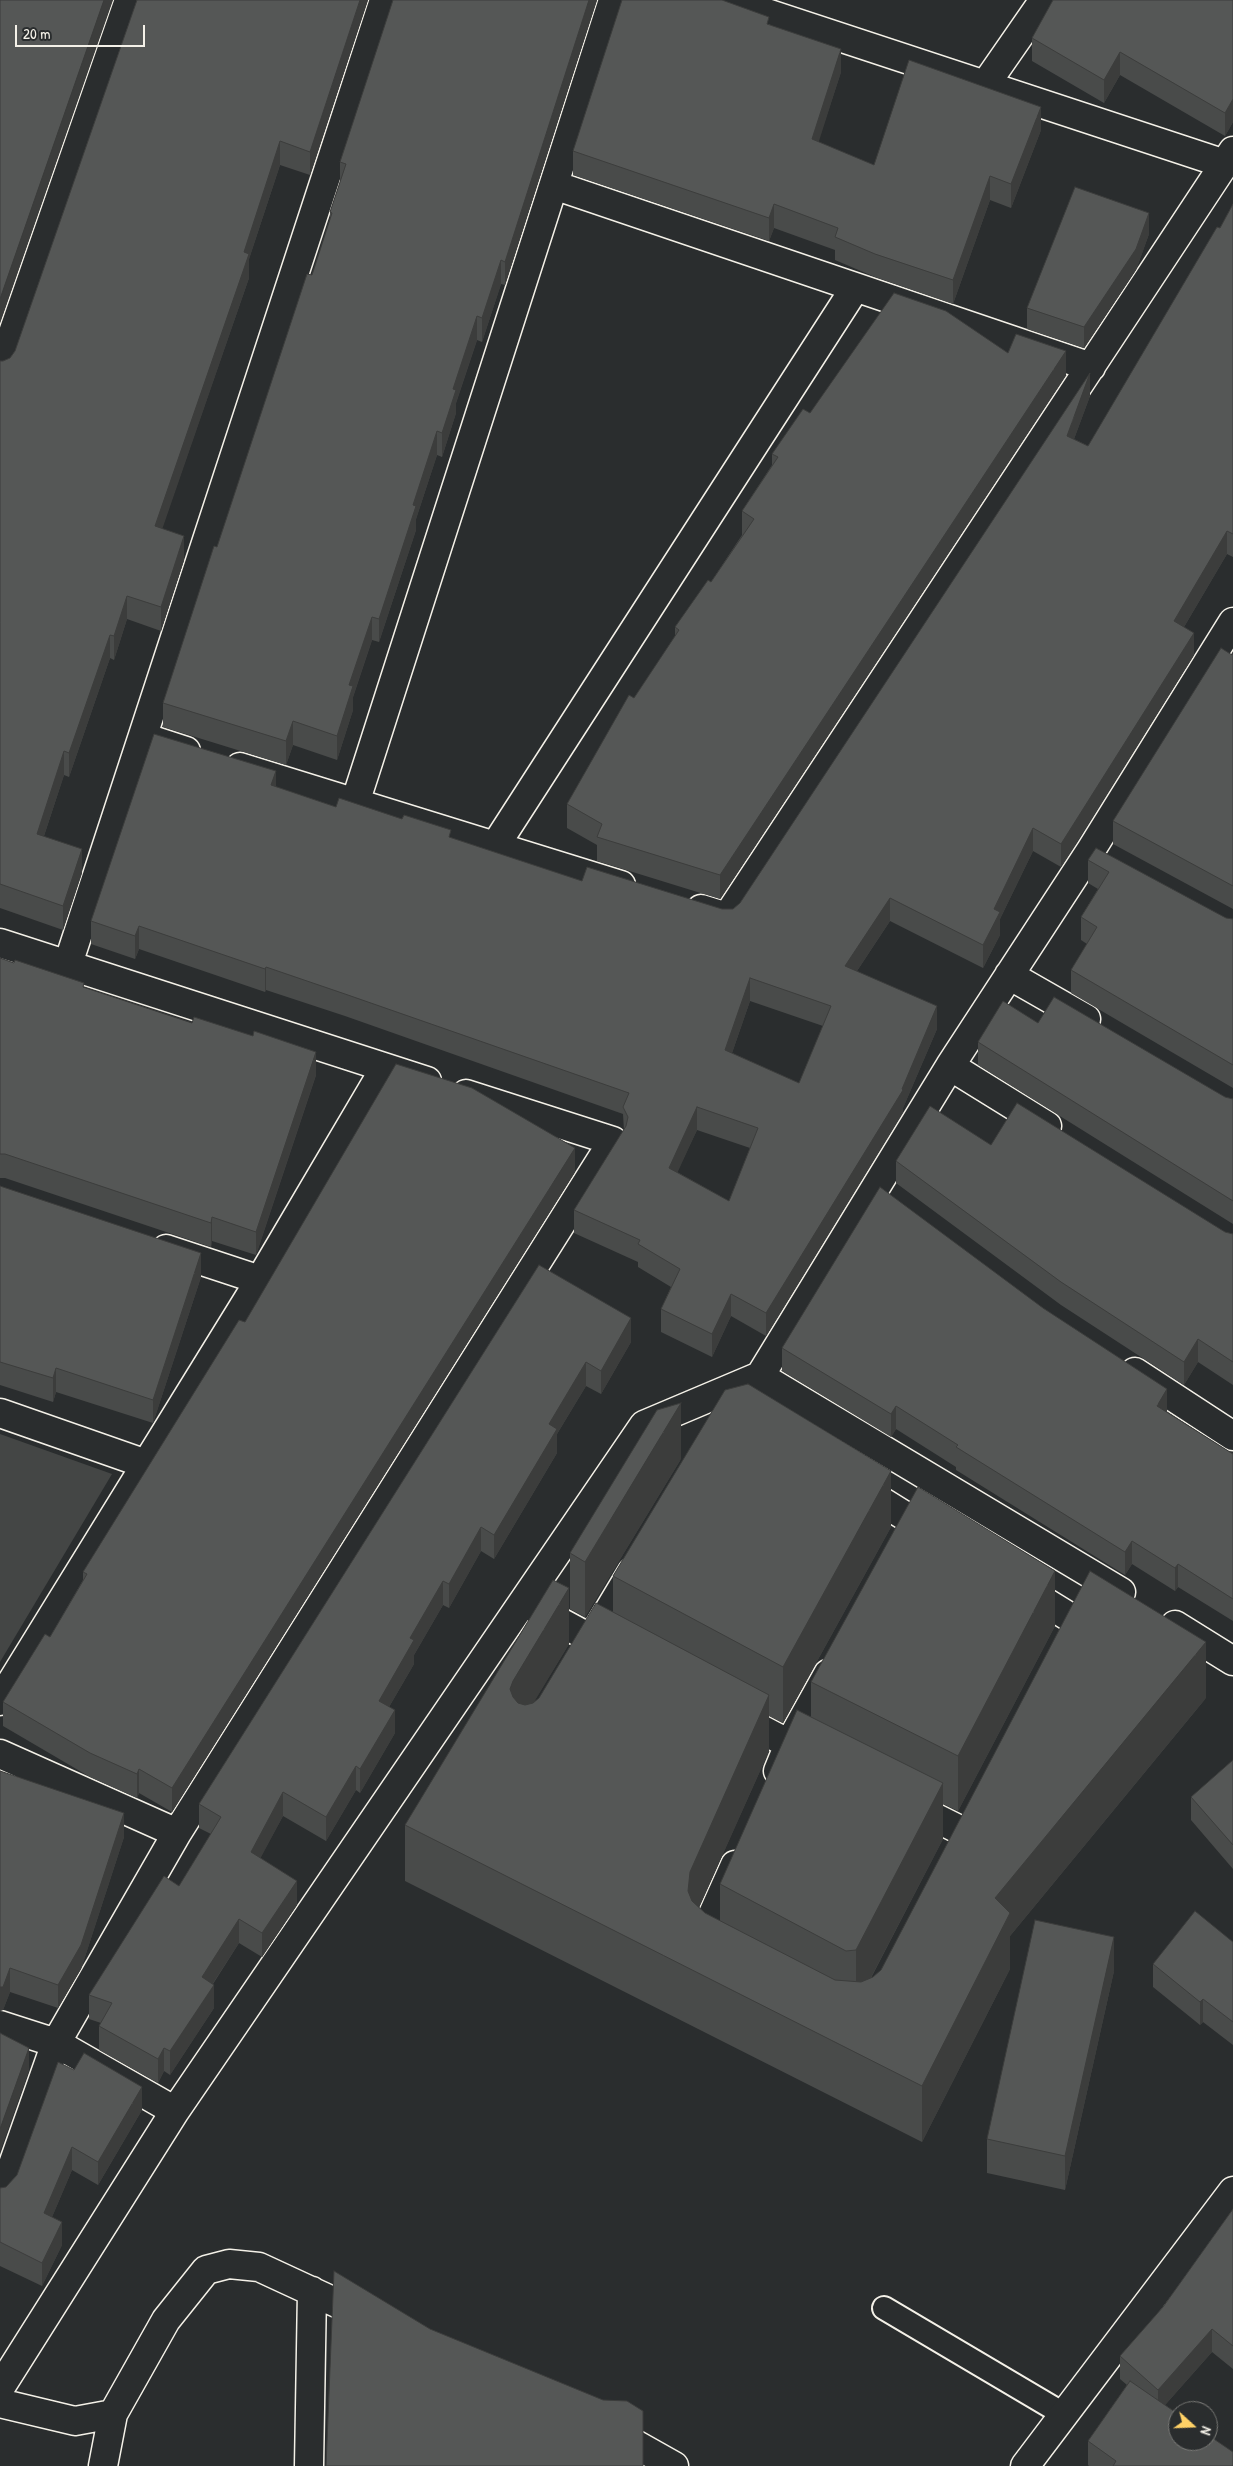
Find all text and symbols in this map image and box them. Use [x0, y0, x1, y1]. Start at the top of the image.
scale bar [18, 15, 148, 47]
text: 20 m [23, 23, 50, 44]
north arrow [1168, 2401, 1218, 2451]
text: N [1196, 2424, 1217, 2438]

